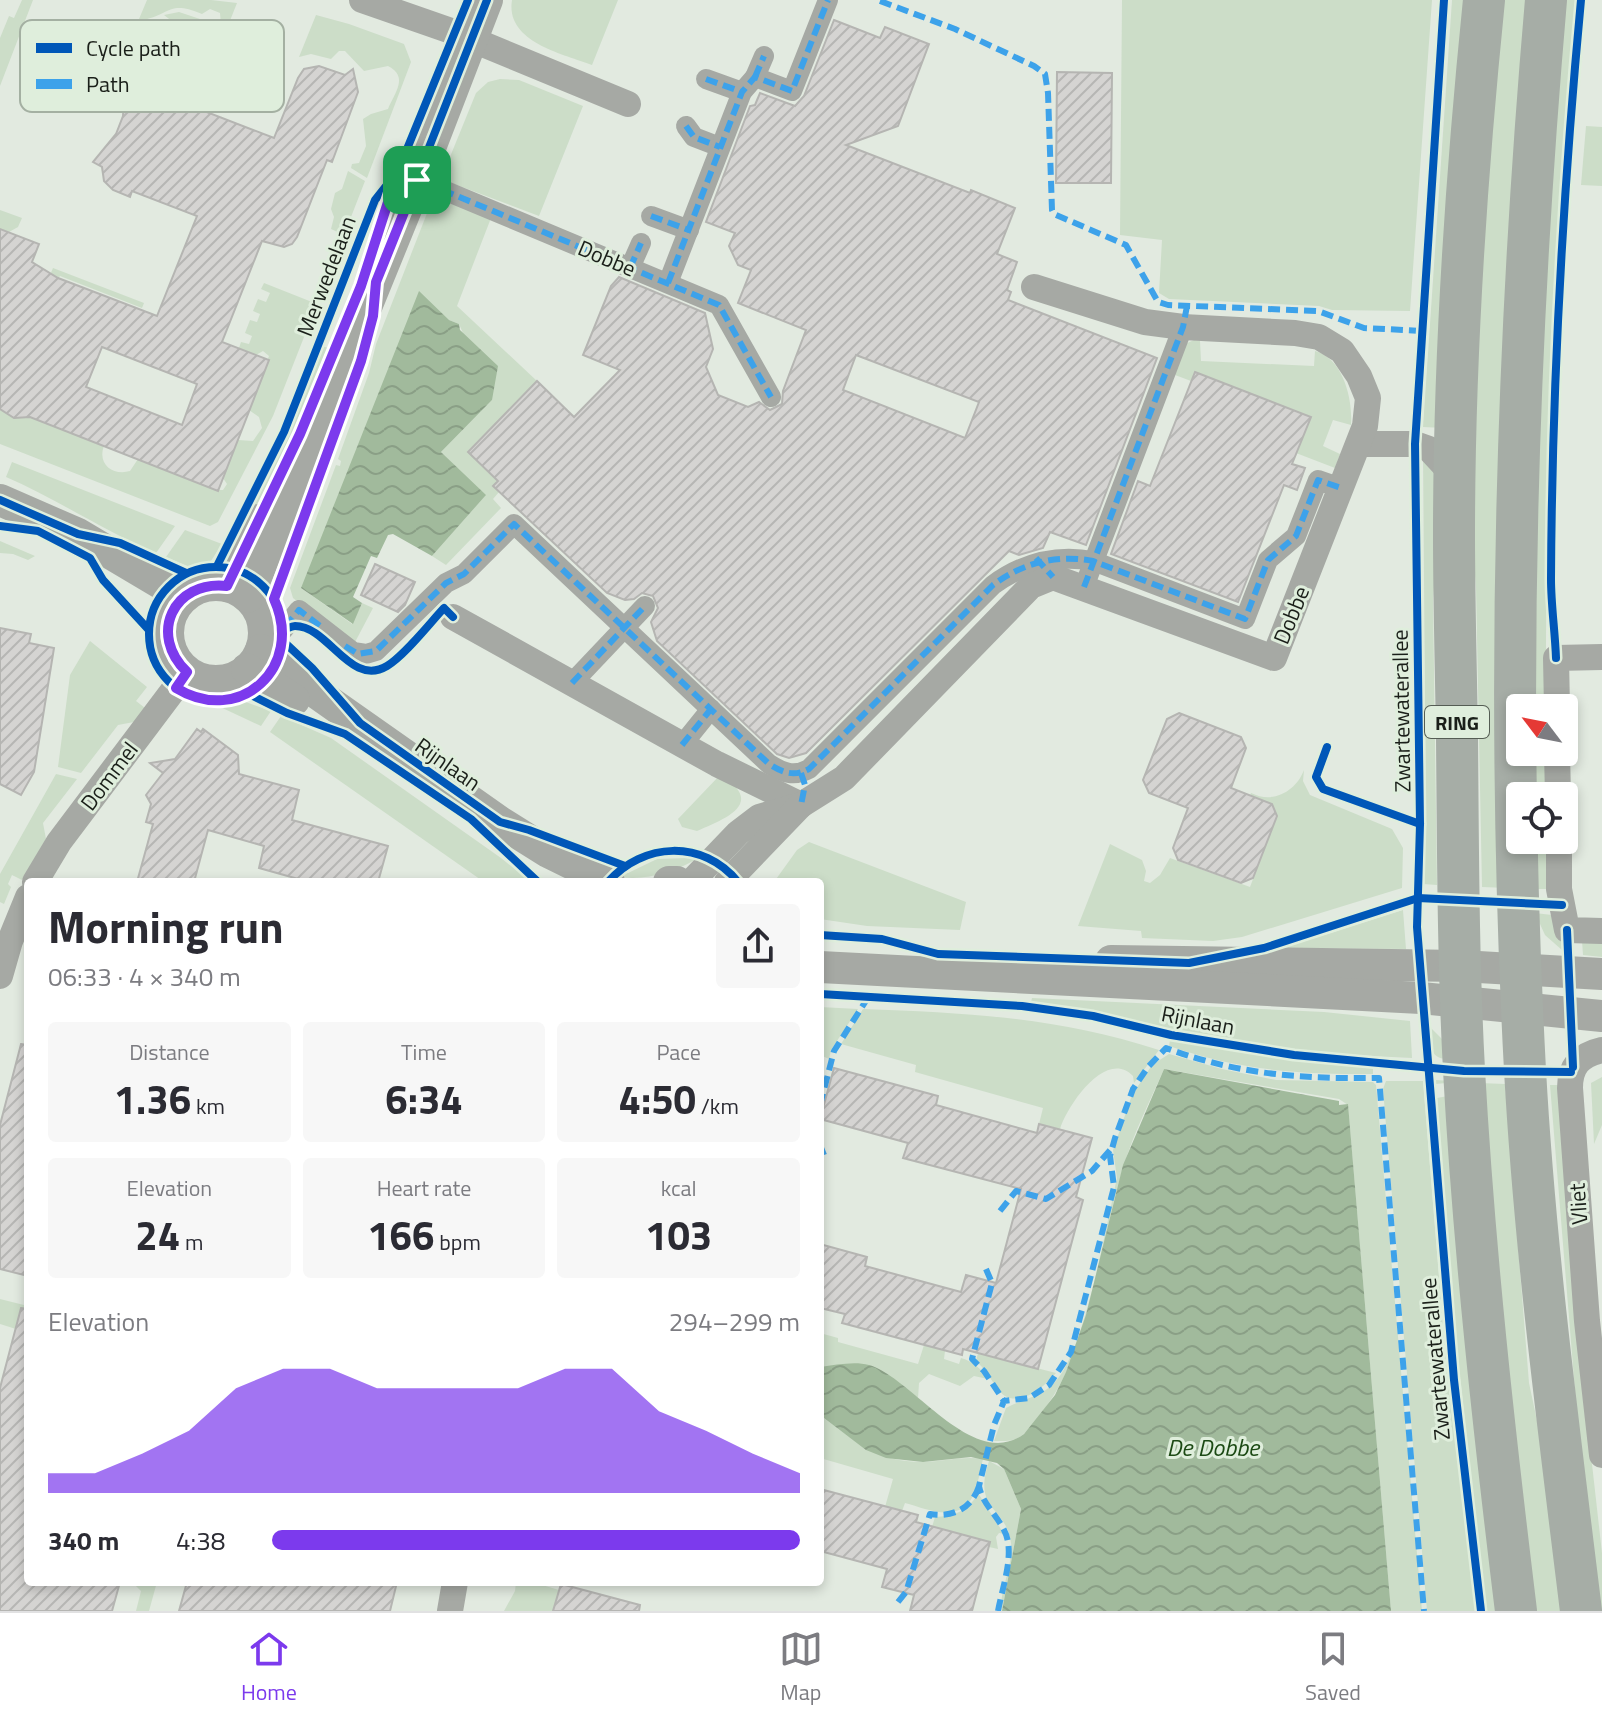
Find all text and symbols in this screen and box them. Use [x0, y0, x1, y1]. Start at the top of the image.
legend [20, 20, 284, 112]
text: Cycle path [86, 31, 181, 65]
text: Path [86, 67, 130, 101]
pin [383, 146, 451, 214]
icon: arrive [395, 158, 439, 202]
street label: Merwedelaan [287, 211, 365, 341]
street label: Dobbe [573, 231, 641, 285]
street label: Dobbe [1264, 581, 1318, 649]
street label: Zwartewaterallee [1383, 629, 1419, 793]
north arrow [1506, 694, 1578, 766]
map controls [1506, 694, 1578, 854]
road number: RING [1425, 706, 1489, 738]
street label: Rijnlaan [408, 729, 488, 799]
street label: Dommel [72, 734, 146, 818]
button: locate [1506, 782, 1578, 854]
text: Morning run [48, 893, 284, 960]
button: share [716, 904, 800, 988]
text: 06:33 · 4 × 340 m [48, 957, 241, 996]
street label: Rijnlaan [1158, 996, 1238, 1044]
text: Distance [129, 1035, 210, 1069]
text: Time [401, 1035, 447, 1069]
text: Pace [656, 1035, 701, 1069]
text: 1.36 [114, 1069, 191, 1130]
text: 6:34 [385, 1069, 463, 1130]
text: 4:50 [619, 1069, 696, 1130]
text: km [191, 1089, 225, 1123]
text: /km [696, 1089, 739, 1123]
text: Elevation [127, 1171, 212, 1205]
text: Heart rate [377, 1171, 471, 1205]
text: kcal [661, 1171, 697, 1205]
street label: Vliet [1560, 1182, 1596, 1226]
text: 24 [135, 1205, 180, 1266]
text: 166 [367, 1205, 434, 1266]
text: 103 [645, 1205, 712, 1266]
text: m [180, 1225, 203, 1259]
text: bpm [434, 1225, 481, 1259]
street label: Zwartewaterallee [1411, 1276, 1459, 1442]
text: Elevation [48, 1302, 149, 1341]
text: 294–299 m [669, 1302, 800, 1341]
water label: De Dobbe [1167, 1429, 1261, 1465]
text: 340 m [48, 1521, 119, 1560]
text: 4:38 [176, 1521, 225, 1560]
tab: Home [241, 1627, 297, 1709]
tab: Map [779, 1627, 823, 1709]
tab: Saved [1305, 1627, 1361, 1709]

